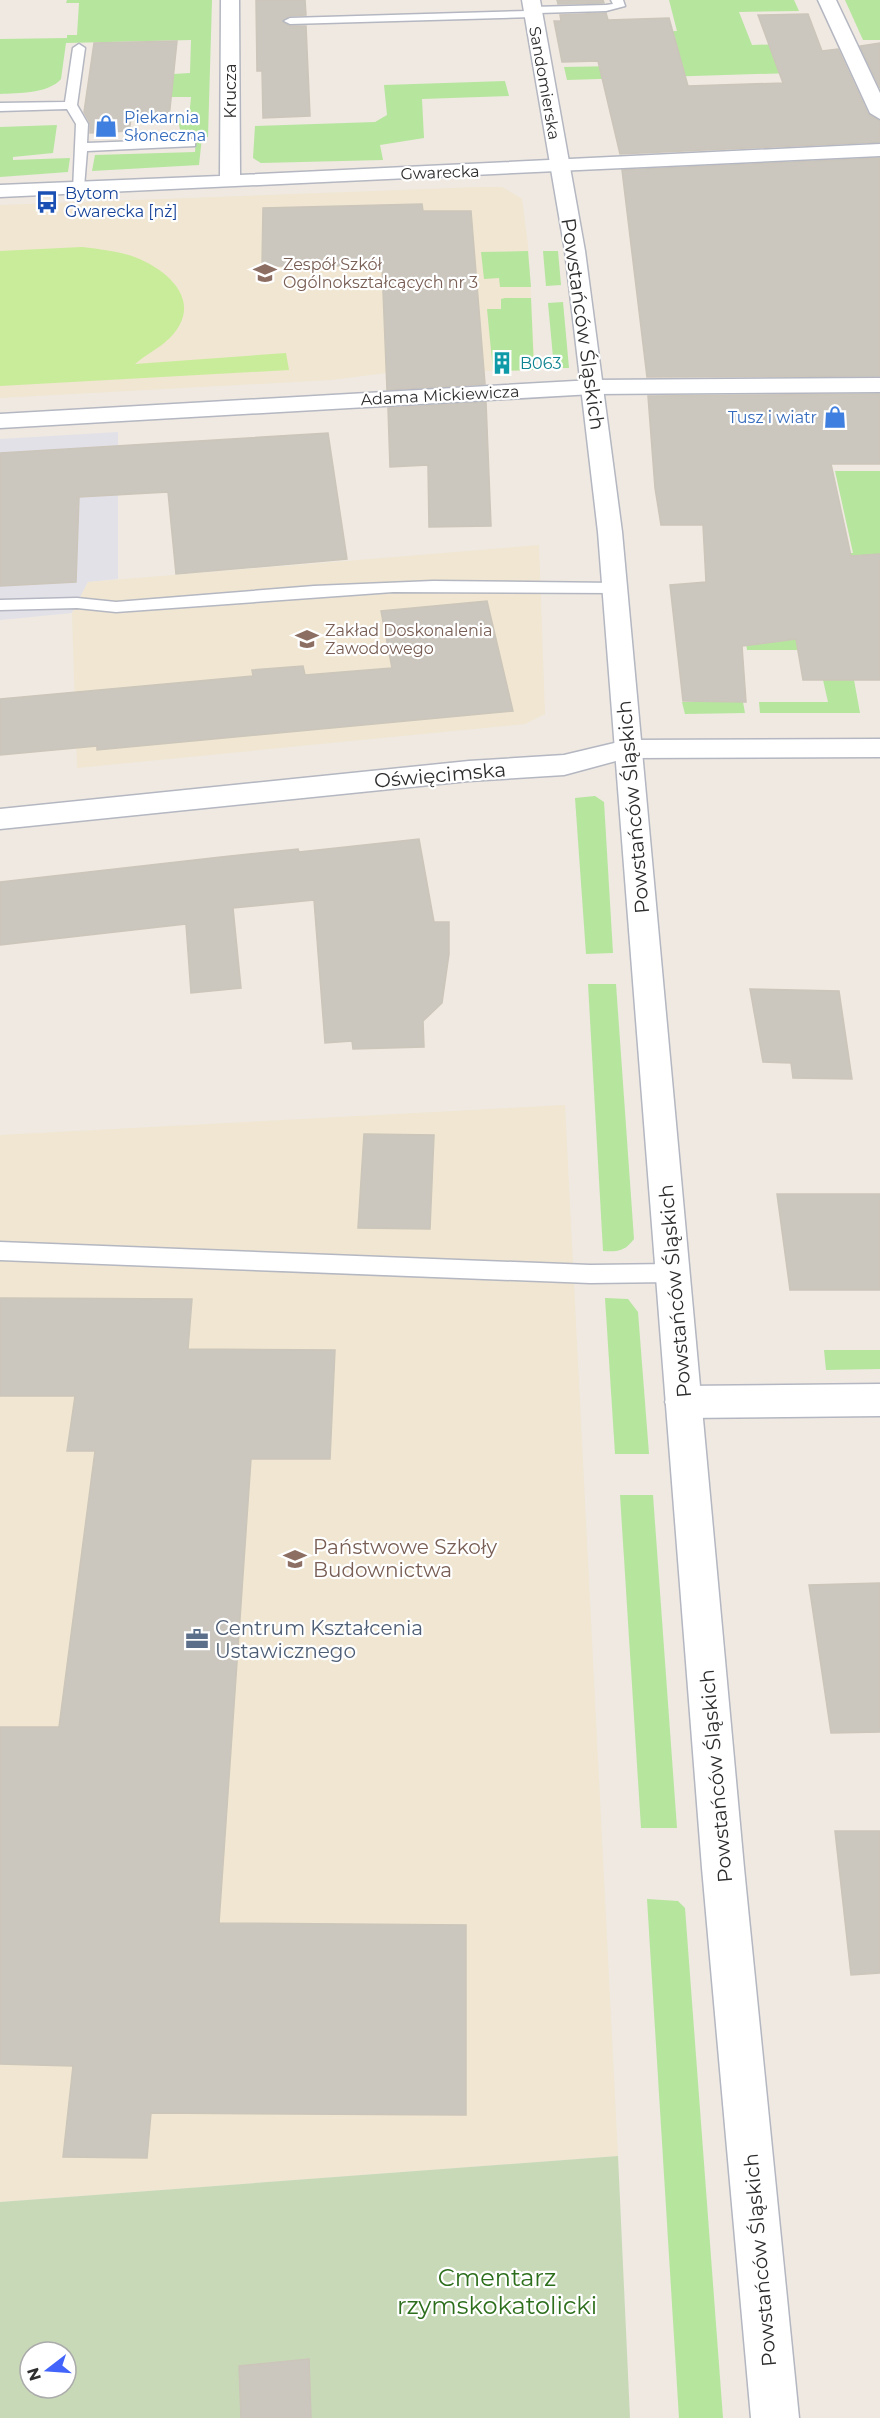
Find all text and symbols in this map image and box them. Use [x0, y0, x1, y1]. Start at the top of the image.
street label: Sandomierska [525, 25, 564, 141]
street label: Krucza [221, 64, 240, 118]
place label: Piekarnia Słoneczna [124, 108, 206, 145]
shop icon: Piekarnia Słoneczna [93, 113, 119, 139]
street label: Gwarecka [400, 162, 480, 183]
place label: Bytom Gwarecka [nż] [65, 184, 178, 221]
bus stop icon: Bytom Gwarecka [nż] [34, 189, 60, 215]
street label: Powstańców Śląskich [556, 216, 610, 432]
place label: Zespół Szkół Ogólnokształcących nr 3 [283, 255, 478, 292]
school or university icon: Zespół Szkół Ogólnokształcących nr 3 [252, 260, 278, 286]
building icon: B063 [489, 350, 515, 376]
place label: B063 [520, 354, 561, 373]
street label: Adama Mickiewicza [360, 382, 520, 409]
shop icon: Tusz i wiatr [822, 404, 848, 430]
place label: Tusz i wiatr [728, 408, 817, 427]
place label: Zakład Doskonalenia Zawodowego [325, 621, 492, 658]
school or university icon: Zakład Doskonalenia Zawodowego [294, 626, 320, 652]
street label: Powstańców Śląskich [612, 699, 654, 915]
street label: Oświęcimska [373, 757, 507, 793]
street label: Powstańców Śląskich [654, 1183, 696, 1399]
place label: Państwowe Szkoły Budownictwa [313, 1535, 497, 1582]
school or university icon: Państwowe Szkoły Budownictwa [282, 1546, 308, 1572]
place label: Centrum Kształcenia Ustawicznego [215, 1616, 423, 1663]
office icon: Centrum Kształcenia Ustawicznego [184, 1626, 210, 1652]
street label: Powstańców Śląskich [695, 1668, 737, 1884]
street label: Powstańców Śląskich [739, 2152, 781, 2368]
park label: Cmentarz rzymskokatolicki [397, 2263, 597, 2320]
north arrow [18, 2340, 78, 2400]
text: N [23, 2365, 45, 2383]

